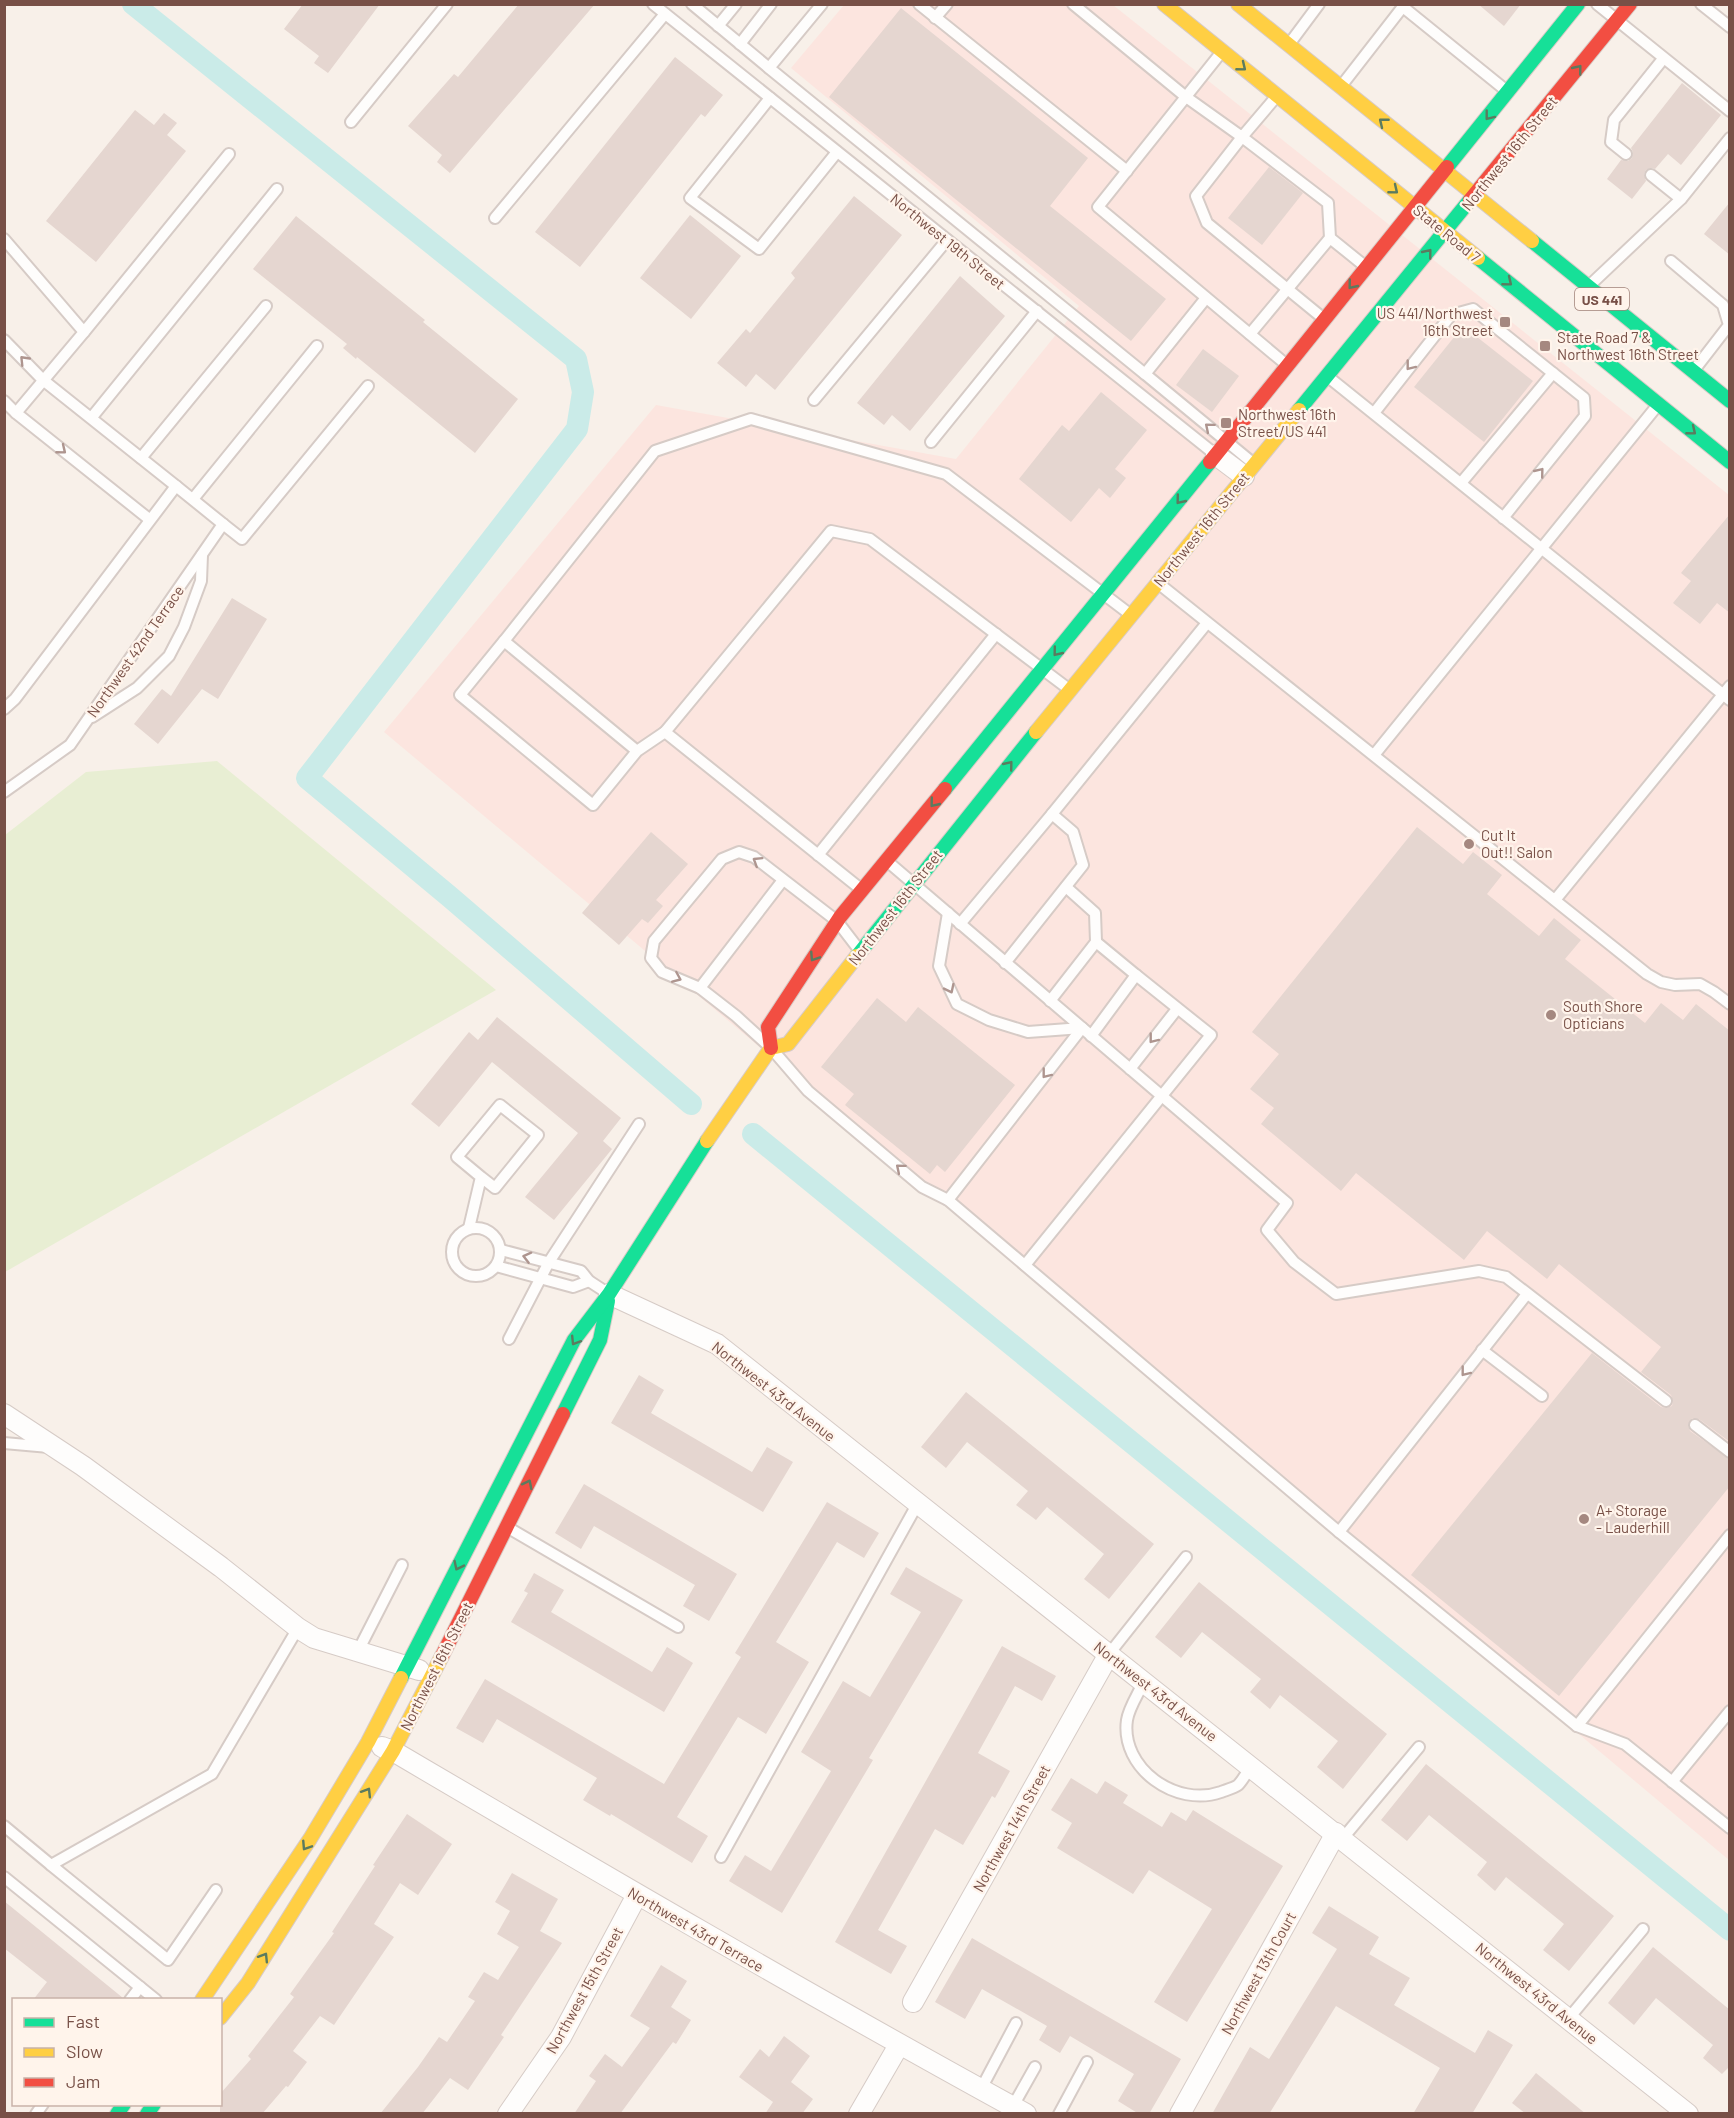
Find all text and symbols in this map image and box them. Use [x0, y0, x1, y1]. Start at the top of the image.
one-way arrow [1235, 60, 1246, 71]
one-way arrow [1570, 65, 1581, 76]
street label: Northwest 16th Street [1457, 92, 1561, 214]
one-way arrow [1486, 109, 1497, 120]
one-way arrow [1379, 118, 1390, 129]
one-way arrow [1387, 182, 1398, 193]
street label: Northwest 19th Street [887, 189, 1009, 293]
street label: State Road 7 [1410, 200, 1484, 266]
one-way arrow [1421, 249, 1432, 260]
one-way arrow [1501, 274, 1512, 285]
one-way arrow [1349, 278, 1360, 289]
road number: US 441 [1575, 288, 1629, 310]
place label: US 441/Northwest 16th Street [1377, 304, 1493, 339]
marker: US 441/Northwest 16th Street [1498, 315, 1512, 329]
place label: State Road 7 & Northwest 16th Street [1557, 328, 1699, 363]
marker: State Road 7 & Northwest 16th Street [1538, 339, 1552, 353]
one-way arrow [20, 356, 31, 366]
one-way arrow [1407, 360, 1418, 371]
place label: Northwest 16th Street/US 441 [1238, 405, 1336, 440]
marker: Northwest 16th Street/US 441 [1219, 416, 1233, 430]
one-way arrow [1205, 423, 1216, 434]
one-way arrow [1685, 424, 1696, 435]
one-way arrow [55, 442, 66, 453]
street label: Northwest 16th Street [1149, 468, 1253, 590]
one-way arrow [1532, 468, 1543, 479]
one-way arrow [1176, 494, 1187, 505]
street label: Northwest 42nd Terrace [83, 582, 187, 720]
one-way arrow [1054, 645, 1065, 656]
one-way arrow [1002, 761, 1013, 772]
one-way arrow [930, 796, 941, 807]
place label: Cut It Out!! Salon [1481, 826, 1553, 861]
marker: Cut It Out!! Salon [1462, 837, 1476, 851]
street label: Northwest 16th Street [844, 846, 946, 968]
one-way arrow [752, 857, 763, 868]
one-way arrow [810, 950, 821, 961]
one-way arrow [671, 971, 682, 983]
one-way arrow [943, 983, 954, 994]
place label: South Shore Opticians [1563, 997, 1643, 1032]
marker: South Shore Opticians [1544, 1008, 1558, 1022]
one-way arrow [1150, 1032, 1161, 1043]
one-way arrow [1042, 1068, 1053, 1079]
one-way arrow [895, 1164, 906, 1175]
one-way arrow [522, 1251, 532, 1264]
one-way arrow [570, 1335, 582, 1345]
street label: Northwest 43rd Avenue [709, 1337, 839, 1445]
one-way arrow [1461, 1366, 1472, 1377]
one-way arrow [521, 1480, 532, 1490]
place label: A+ Storage - Lauderhill [1596, 1501, 1670, 1536]
marker: A+ Storage - Lauderhill [1577, 1512, 1591, 1526]
one-way arrow [453, 1559, 465, 1570]
street label: Northwest 16th Street [396, 1599, 476, 1733]
street label: Northwest 43rd Avenue [1091, 1637, 1221, 1745]
street label: Northwest 14th Street [969, 1761, 1053, 1895]
one-way arrow [359, 1788, 371, 1798]
one-way arrow [302, 1839, 313, 1850]
street label: Northwest 43rd Terrace [625, 1883, 767, 1975]
street label: Northwest 13th Court [1217, 1909, 1299, 2037]
street label: Northwest 15th Street [542, 1924, 626, 2056]
street label: Northwest 43rd Avenue [1472, 1938, 1602, 2048]
one-way arrow [256, 1953, 267, 1964]
legend [12, 1998, 222, 2106]
text: Fast [66, 2010, 100, 2032]
text: Slow [66, 2040, 103, 2062]
text: Jam [66, 2070, 100, 2092]

